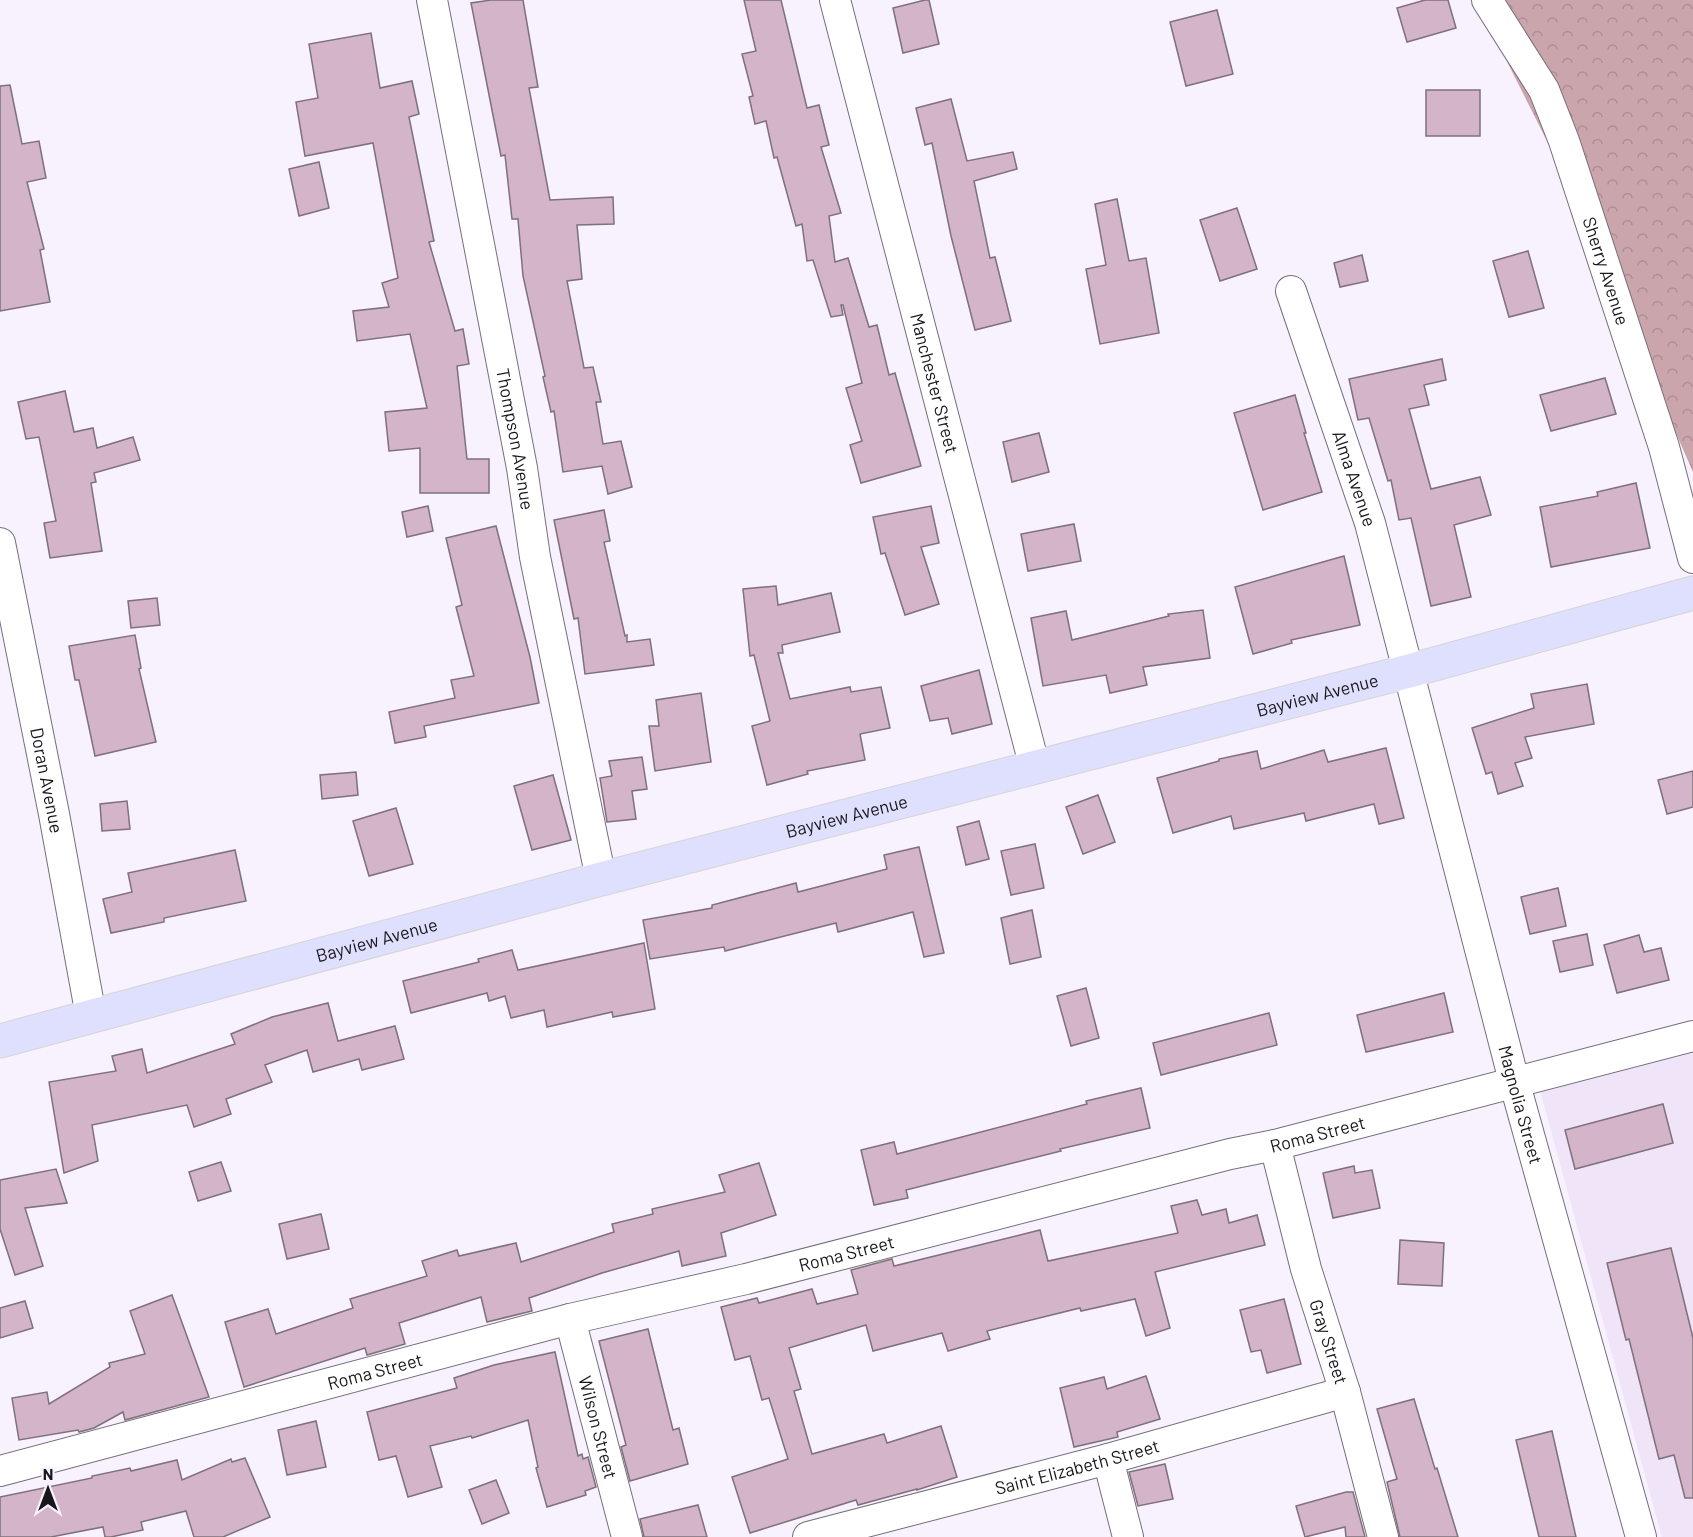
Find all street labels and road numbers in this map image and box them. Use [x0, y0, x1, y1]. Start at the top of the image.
street label: Sherry Avenue [1579, 214, 1634, 328]
street label: Manchester Street [906, 311, 964, 456]
street label: Thompson Avenue [492, 366, 539, 511]
street label: Alma Avenue [1328, 428, 1381, 529]
street label: Bayview Avenue [1254, 668, 1380, 721]
street label: Doran Avenue [26, 726, 68, 835]
street label: Bayview Avenue [783, 790, 910, 842]
street label: Bayview Avenue [313, 913, 440, 966]
street label: Magnolia Street [1494, 1043, 1548, 1166]
street label: Roma Street [1267, 1111, 1367, 1157]
street label: Roma Street [796, 1230, 896, 1276]
street label: Gray Street [1305, 1296, 1353, 1387]
street label: Roma Street [325, 1348, 425, 1394]
street label: Wilson Street [574, 1374, 622, 1481]
street label: Saint Elizabeth Street [992, 1434, 1162, 1499]

